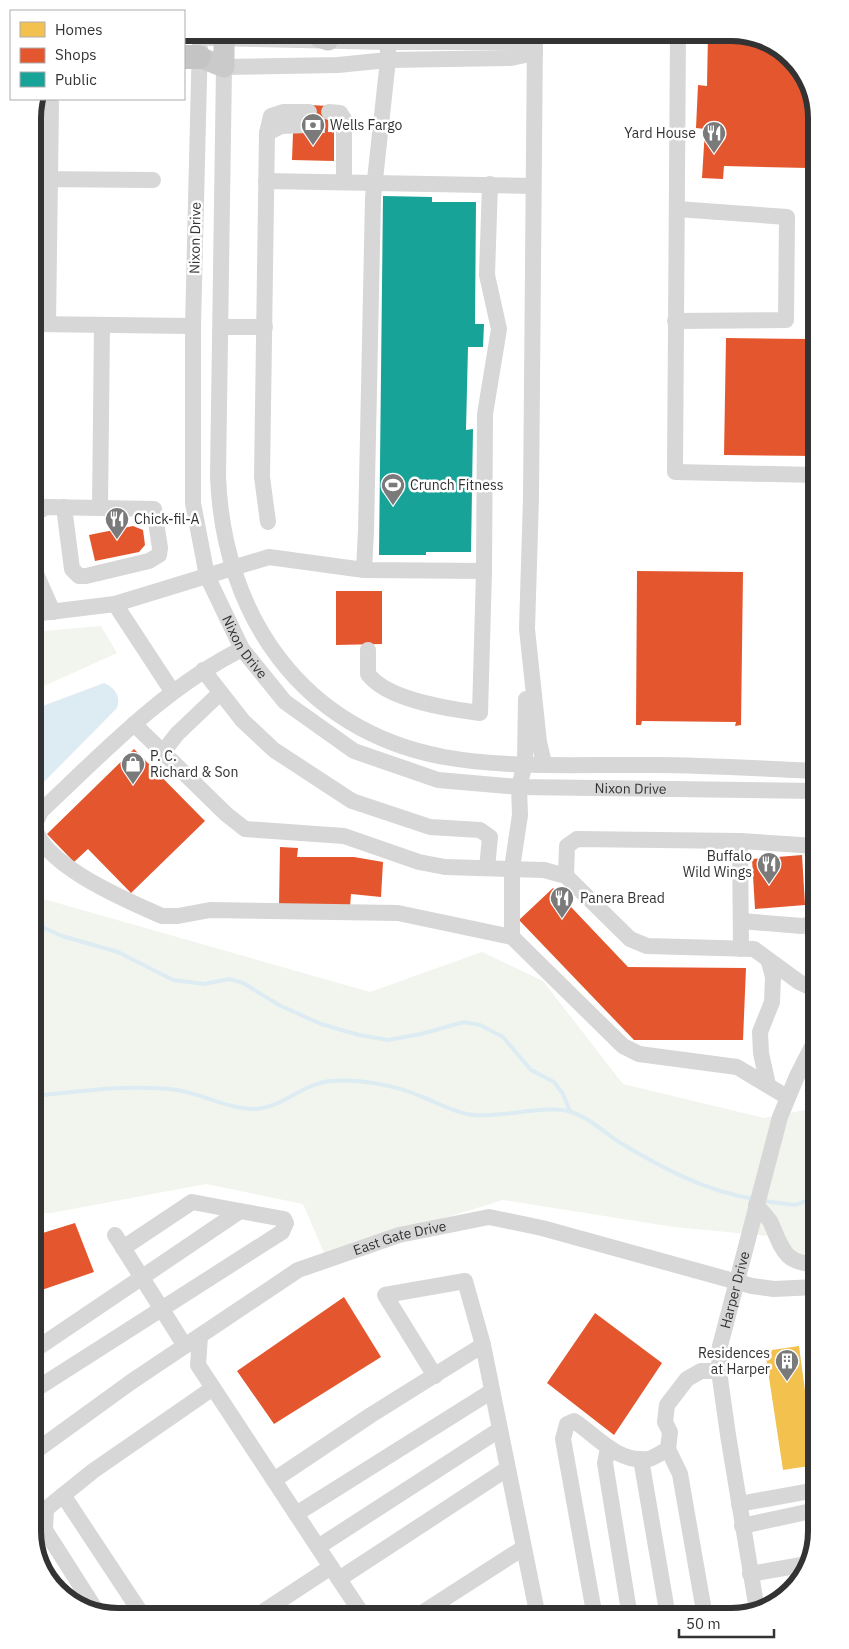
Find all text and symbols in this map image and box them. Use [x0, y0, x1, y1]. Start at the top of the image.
legend [10, 10, 185, 100]
text: Homes [55, 20, 103, 39]
text: Shops [55, 45, 97, 64]
text: Public [55, 70, 97, 89]
bank icon: Wells Fargo [300, 112, 326, 146]
place label: Wells Fargo [330, 116, 402, 134]
restaurant icon: Yard House [701, 120, 727, 154]
place label: Yard House [624, 124, 696, 142]
street label: Nixon Drive [185, 202, 205, 274]
sports icon: Crunch Fitness [380, 472, 406, 506]
place label: Crunch Fitness [410, 476, 504, 494]
restaurant icon: Chick-fil-A [104, 506, 130, 540]
place label: Chick-fil-A [134, 510, 199, 528]
street label: Nixon Drive [218, 612, 272, 683]
place label: P. C. Richard & Son [150, 747, 238, 781]
shop icon: P. C. Richard & Son [120, 751, 146, 785]
street label: Nixon Drive [594, 779, 667, 798]
place label: Buffalo Wild Wings [683, 847, 752, 881]
restaurant icon: Buffalo Wild Wings [756, 851, 782, 885]
restaurant icon: Panera Bread [549, 885, 575, 919]
place label: Panera Bread [580, 889, 665, 907]
street label: East Gate Drive [351, 1217, 448, 1259]
street label: Harper Drive [716, 1249, 754, 1331]
place label: Residences at Harper [698, 1344, 770, 1378]
building icon: Residences at Harper [774, 1348, 800, 1382]
scale bar [679, 1606, 774, 1638]
text: 50 m [686, 1614, 721, 1633]

